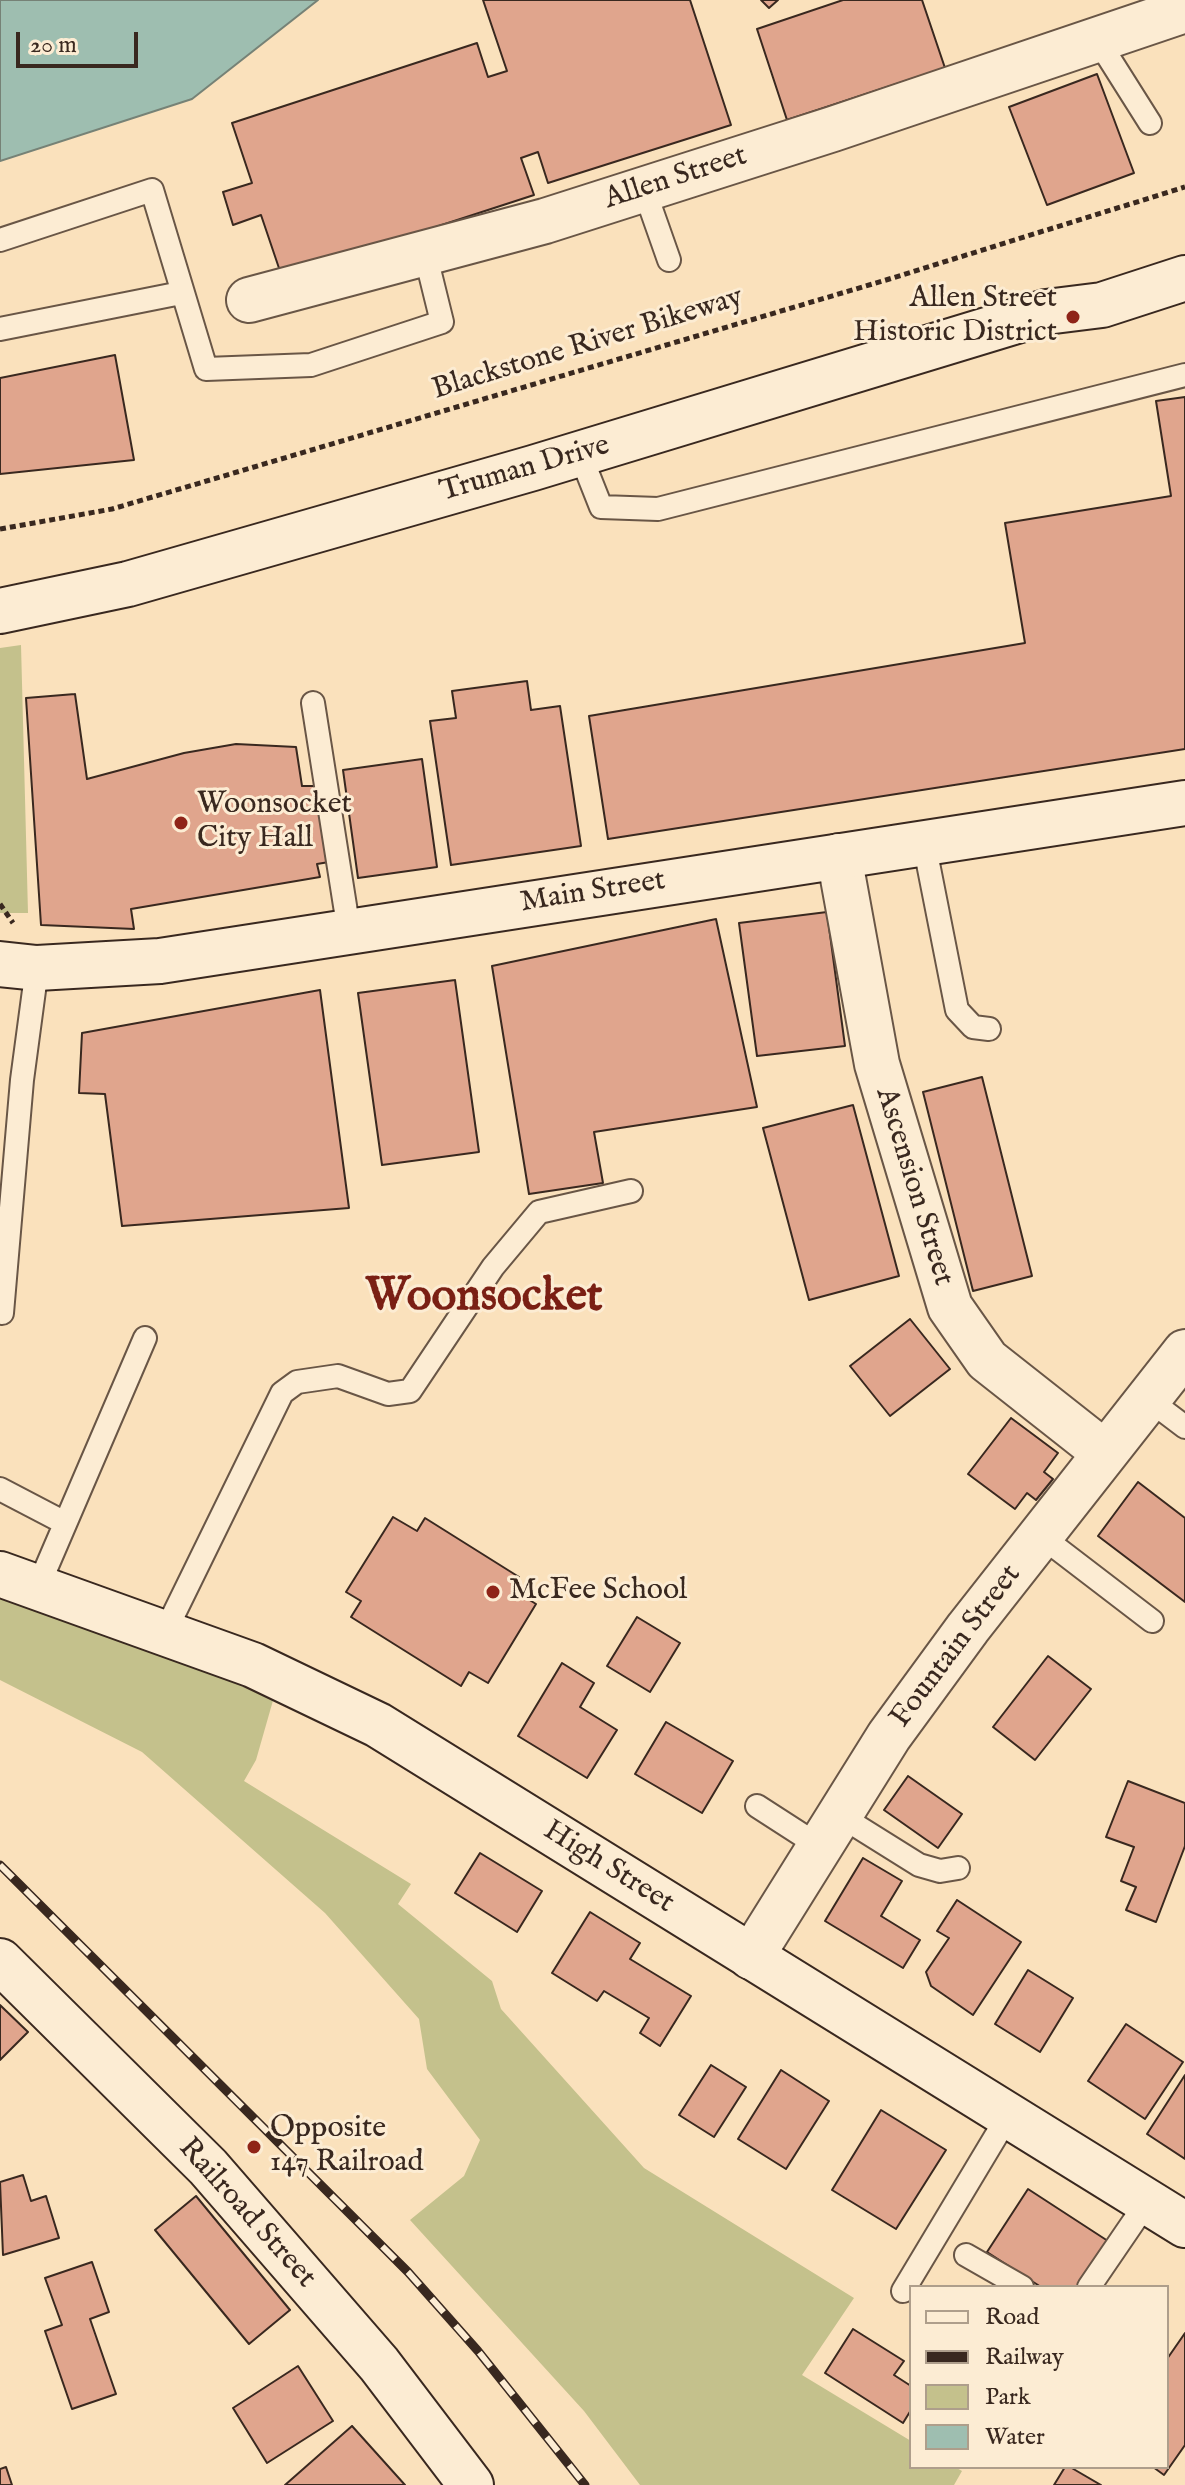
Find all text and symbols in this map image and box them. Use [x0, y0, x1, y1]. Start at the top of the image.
scale bar [20, 16, 142, 66]
text: 20 m [30, 30, 77, 61]
street label: Allen Street [600, 139, 752, 219]
street label: Blackstone River Bikeway [428, 281, 748, 409]
place label: Allen Street Historic District [853, 282, 1057, 352]
marker: Allen Street Historic District [1064, 308, 1082, 326]
street label: Truman Drive [436, 429, 614, 511]
place label: Woonsocket City Hall [197, 788, 352, 858]
marker: Woonsocket City Hall [172, 814, 190, 832]
street label: Main Street [518, 864, 668, 922]
street label: Ascension Street [866, 1084, 960, 1290]
district label: Woonsocket [365, 1272, 603, 1328]
street label: Fountain Street [884, 1558, 1030, 1736]
place label: McFee School [509, 1574, 687, 1610]
marker: McFee School [484, 1583, 502, 1601]
street label: High Street [536, 1814, 680, 1922]
place label: Opposite 147 Railroad [270, 2112, 424, 2182]
street label: Railroad Street [169, 2132, 323, 2296]
marker: Opposite 147 Railroad [245, 2138, 263, 2156]
legend [909, 2285, 1169, 2469]
text: Road [985, 2302, 1039, 2333]
text: Railway [985, 2342, 1064, 2373]
text: Park [985, 2382, 1031, 2413]
text: Water [985, 2422, 1045, 2453]

